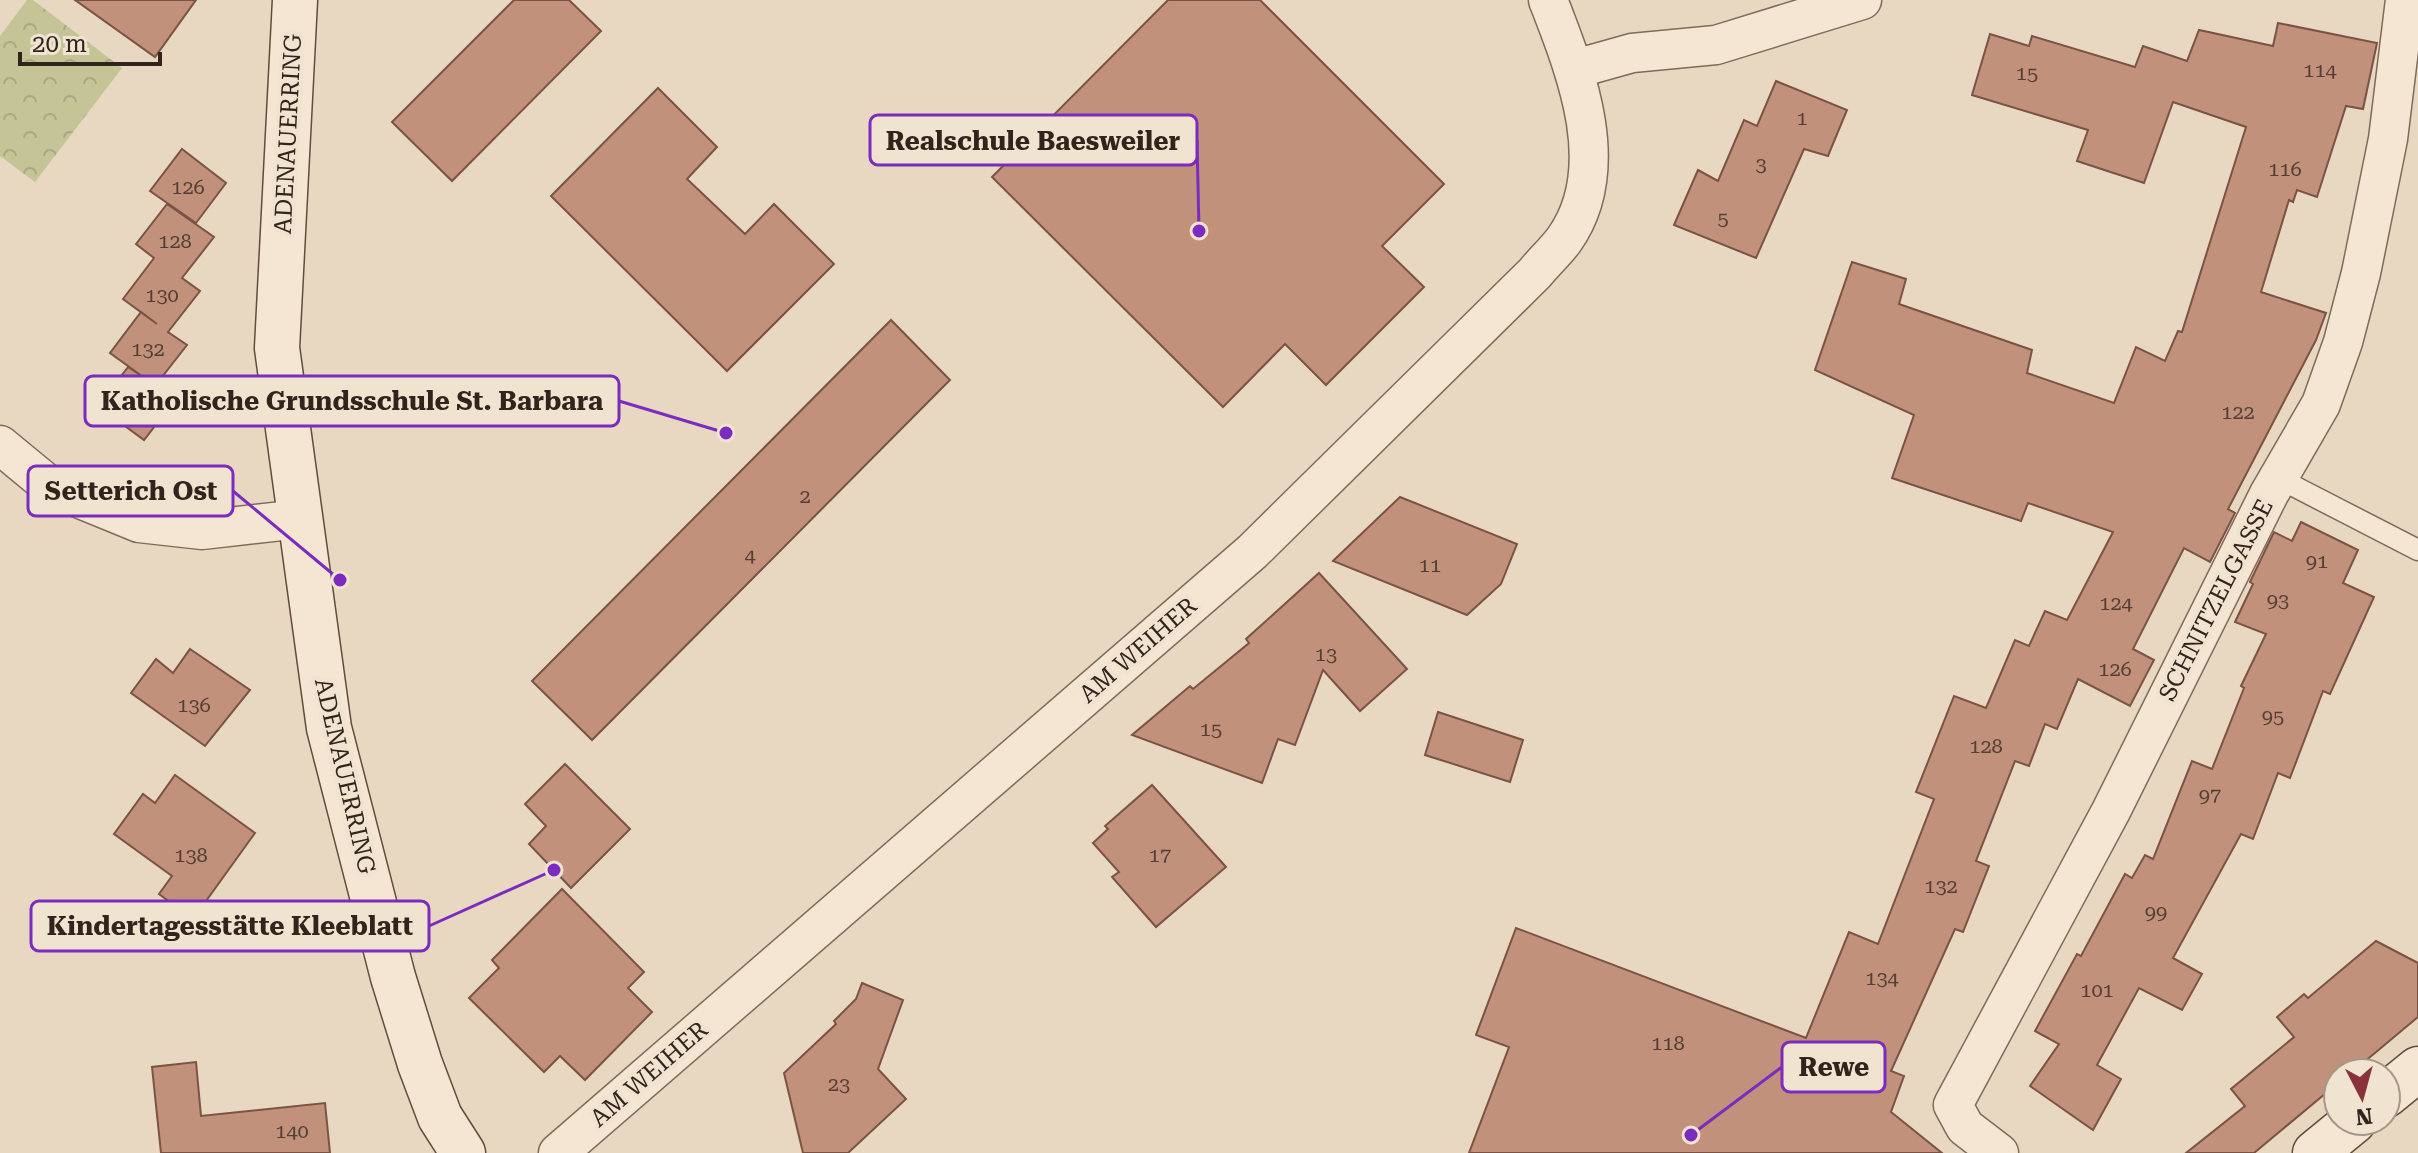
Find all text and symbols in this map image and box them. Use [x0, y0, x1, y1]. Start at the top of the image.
scale bar [20, 16, 160, 66]
text: 20 m [32, 30, 87, 58]
street label: ADENAUERRING [269, 33, 307, 235]
house number: 114 [2303, 58, 2338, 82]
house number: 15 [2016, 61, 2038, 85]
house number: 1 [1796, 106, 1808, 130]
callout: Realschule Baesweiler [870, 115, 1197, 165]
text: Realschule Baesweiler [886, 126, 1180, 156]
house number: 3 [1755, 152, 1767, 176]
house number: 116 [2268, 157, 2302, 181]
house number: 126 [171, 175, 205, 199]
house number: 5 [1717, 206, 1729, 230]
house number: 128 [158, 229, 192, 253]
house number: 130 [145, 283, 179, 307]
house number: 132 [131, 337, 165, 361]
callout: Katholische Grundsschule St. Barbara [85, 376, 619, 426]
text: Katholische Grundsschule St. Barbara [101, 386, 603, 416]
house number: 122 [2221, 400, 2255, 424]
callout: Setterich Ost [28, 466, 233, 516]
text: Setterich Ost [45, 476, 218, 506]
house number: 2 [799, 484, 811, 508]
street label: SCHNITZELGASSE [2153, 495, 2279, 705]
house number: 4 [744, 543, 756, 567]
house number: 91 [2306, 549, 2328, 573]
house number: 11 [1419, 553, 1441, 577]
house number: 93 [2267, 588, 2289, 612]
street label: AM WEIHER [1074, 591, 1203, 709]
house number: 124 [2099, 591, 2134, 615]
house number: 13 [1315, 642, 1337, 666]
house number: 126 [2098, 657, 2132, 681]
street label: ADENAUERRING [309, 675, 381, 877]
house number: 136 [177, 693, 211, 717]
house number: 95 [2262, 704, 2284, 728]
house number: 15 [1200, 717, 1222, 741]
house number: 128 [1969, 734, 2003, 758]
house number: 97 [2199, 783, 2221, 807]
house number: 138 [174, 843, 208, 867]
house number: 17 [1149, 843, 1171, 867]
house number: 132 [1924, 874, 1958, 898]
house number: 99 [2145, 900, 2167, 924]
callout: Kindertagesstätte Kleeblatt [31, 901, 429, 951]
text: Kindertagesstätte Kleeblatt [47, 911, 414, 941]
house number: 134 [1865, 966, 1900, 990]
house number: 101 [2080, 978, 2114, 1002]
street label: AM WEIHER [585, 1015, 714, 1133]
house number: 118 [1651, 1031, 1685, 1055]
callout: Rewe [1782, 1042, 1885, 1092]
text: Rewe [1799, 1052, 1869, 1082]
north arrow [2322, 1057, 2402, 1137]
house number: 23 [828, 1072, 850, 1096]
text: N [2354, 1103, 2374, 1130]
house number: 140 [275, 1119, 309, 1143]

